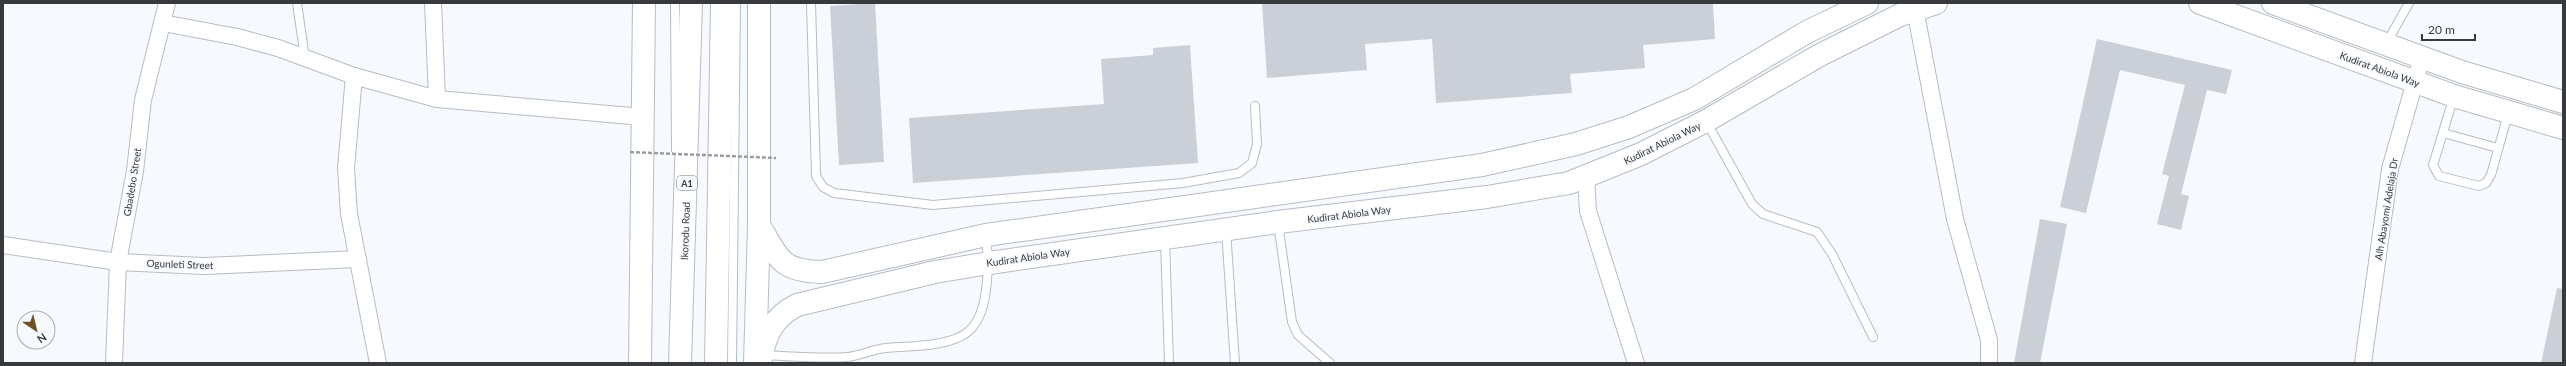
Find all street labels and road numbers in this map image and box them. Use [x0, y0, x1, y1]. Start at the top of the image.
street label: Kudirat Abiola Way [2338, 49, 2422, 89]
street label: Kudirat Abiola Way [1622, 119, 1703, 167]
street label: Gbadebo Street [121, 147, 143, 217]
street label: Alh Abayomi Adelaja Dr [2372, 157, 2400, 261]
road number: A1 [677, 176, 697, 190]
street label: Ikorodu Road [678, 202, 692, 260]
street label: Kudirat Abiola Way [1306, 203, 1392, 225]
street label: Kudirat Abiola Way [985, 245, 1071, 269]
street label: Ogunleti Street [146, 257, 214, 271]

